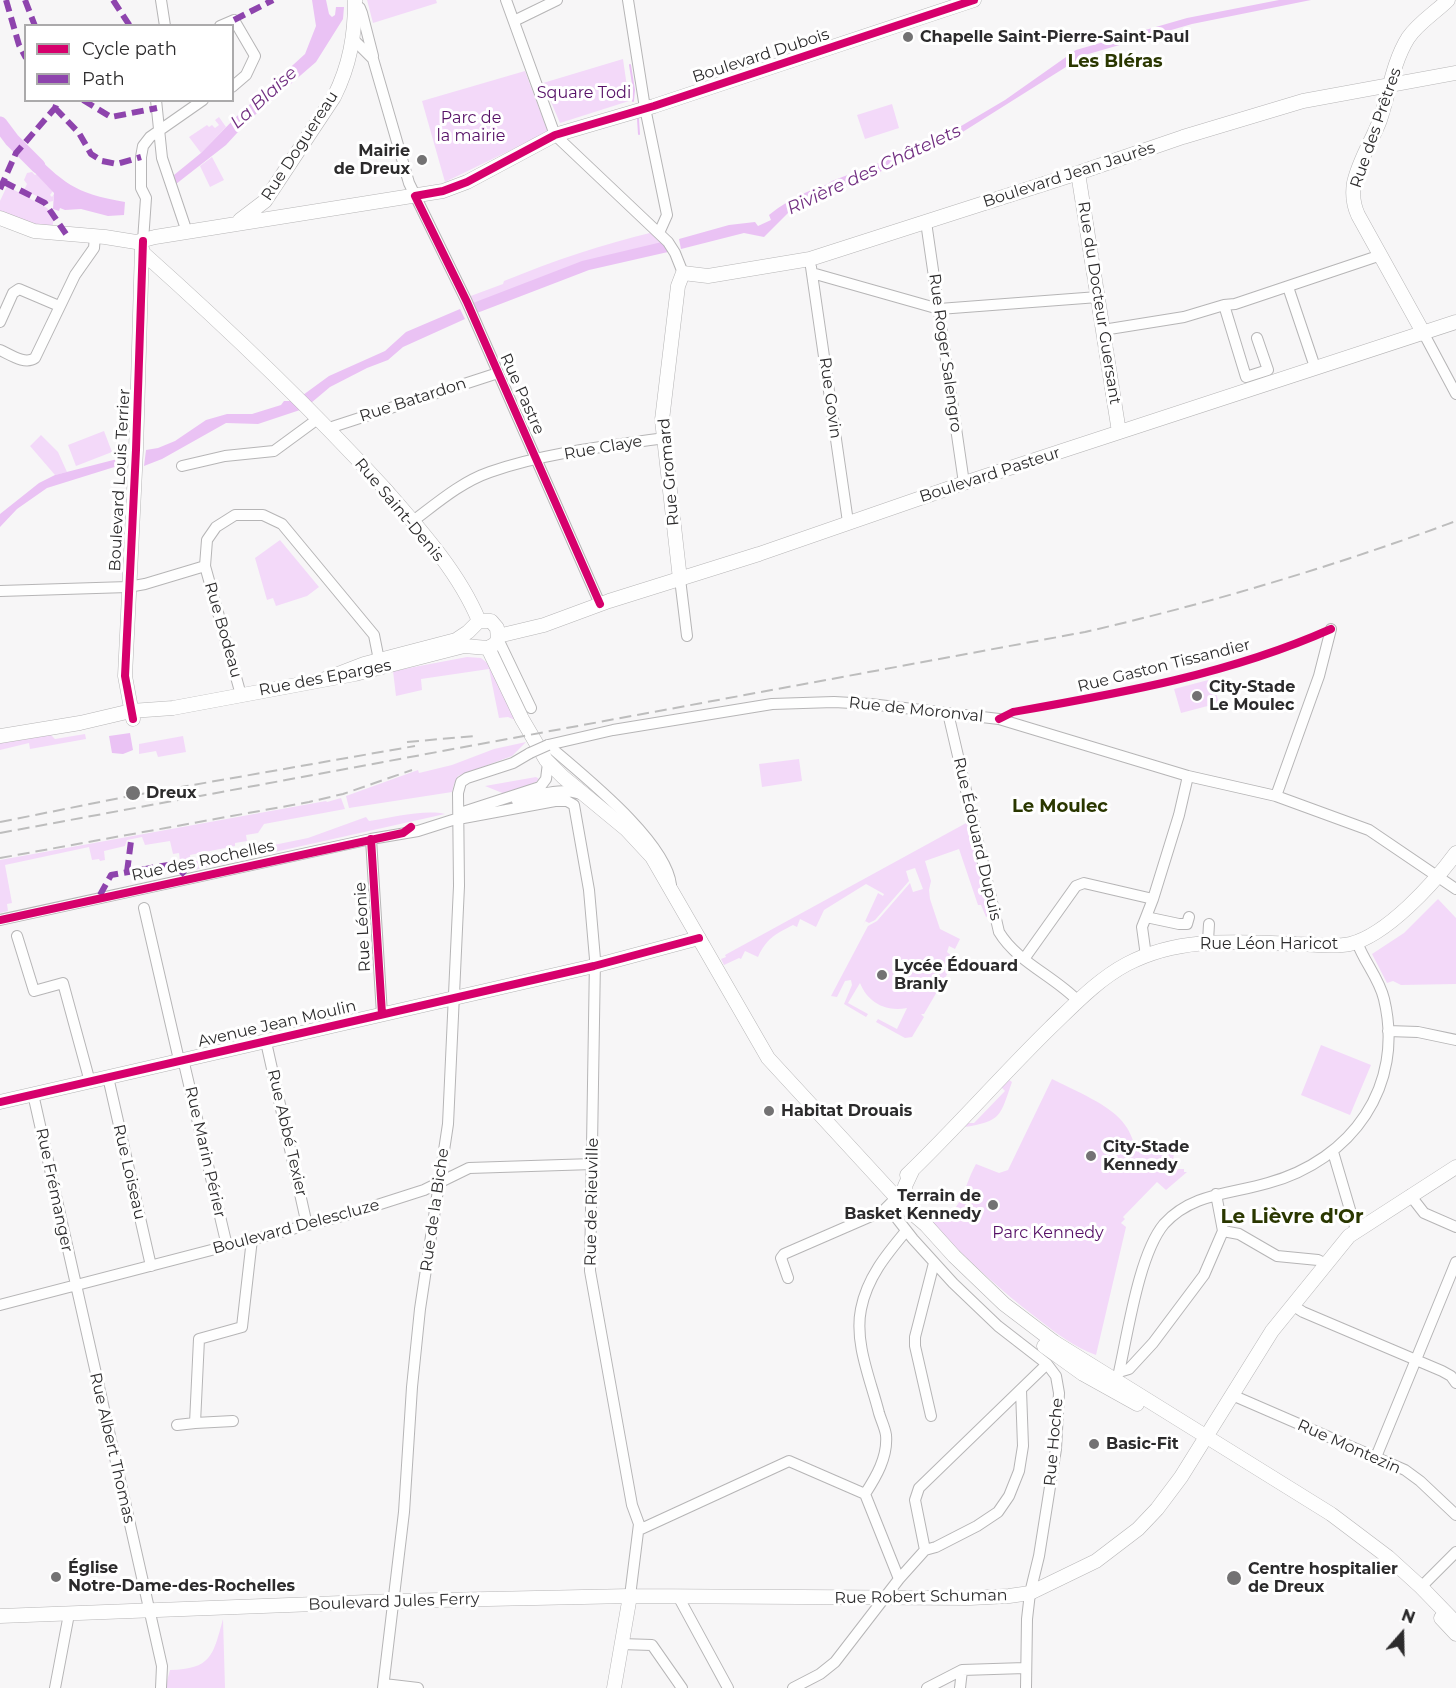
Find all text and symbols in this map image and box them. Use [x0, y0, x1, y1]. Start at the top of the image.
legend [24, 24, 234, 102]
street label: Boulevard Dubois [690, 25, 832, 87]
place label: Chapelle Saint-Pierre-Saint-Paul [920, 27, 1189, 47]
marker: Chapelle Saint-Pierre-Saint-Paul [901, 30, 915, 44]
text: Cycle path [82, 38, 177, 60]
district label: Les Bléras [1067, 51, 1163, 73]
water label: La Blaise [226, 62, 302, 134]
street label: Rue des Prêtres [1346, 65, 1406, 191]
text: Path [82, 68, 125, 90]
park label: Square Todi [537, 83, 631, 103]
street label: Rue Doguereau [257, 88, 343, 204]
park label: Parc de la mairie [437, 108, 505, 146]
water label: Rivière des Châtelets [784, 120, 964, 220]
street label: Boulevard Jean Jaurès [981, 138, 1157, 212]
place label: Mairie de Dreux [334, 141, 410, 179]
marker: Mairie de Dreux [415, 153, 429, 167]
street label: Rue du Docteur Guersant [1073, 200, 1125, 406]
street label: Rue Roger Salengro [924, 272, 966, 434]
street label: Rue Pastre [496, 350, 548, 438]
street label: Rue Govin [815, 356, 845, 440]
street label: Rue Batardon [357, 374, 469, 426]
street label: Boulevard Louis Terrier [106, 388, 134, 572]
street label: Rue Gromard [655, 417, 683, 527]
street label: Rue Claye [562, 432, 644, 464]
street label: Boulevard Pasteur [917, 443, 1063, 507]
street label: Rue Saint-Denis [350, 454, 448, 566]
street label: Rue Bodeau [200, 580, 246, 680]
street label: Rue Gaston Tissandier [1076, 635, 1252, 697]
street label: Rue des Eparges [257, 656, 393, 700]
place label: City-Stade Le Moulec [1209, 677, 1295, 715]
marker: City-Stade Le Moulec [1190, 689, 1204, 703]
street label: Rue de Moronval [848, 693, 984, 727]
street label: Rue Édouard Dupuis [949, 756, 1005, 922]
place label: Dreux [146, 783, 197, 803]
marker: Dreux [124, 784, 142, 802]
district label: Le Moulec [1012, 796, 1108, 818]
street label: Rue des Rochelles [130, 836, 276, 886]
street label: Rue Léonie [351, 882, 375, 972]
street label: Rue Léon Haricot [1200, 934, 1338, 954]
place label: Lycée Édouard Branly [894, 956, 1018, 994]
marker: Lycée Édouard Branly [875, 968, 889, 982]
street label: Avenue Jean Moulin [196, 996, 358, 1052]
street label: Rue Abbé Texier [263, 1068, 311, 1198]
street label: Rue Marin Périer [181, 1084, 229, 1220]
place label: Habitat Drouais [781, 1101, 912, 1121]
marker: Habitat Drouais [762, 1104, 776, 1118]
street label: Rue Loiseau [109, 1122, 149, 1222]
street label: Rue Frémanger [31, 1126, 77, 1254]
place label: City-Stade Kennedy [1103, 1137, 1189, 1175]
street label: Rue de Rieuville [581, 1138, 603, 1266]
street label: Rue de la Biche [417, 1147, 453, 1273]
marker: City-Stade Kennedy [1084, 1149, 1098, 1163]
place label: Terrain de Basket Kennedy [844, 1186, 981, 1224]
street label: Boulevard Delescluze [210, 1195, 382, 1259]
marker: Terrain de Basket Kennedy [986, 1198, 1000, 1212]
district label: Le Lièvre d'Or [1220, 1205, 1364, 1229]
park label: Parc Kennedy [992, 1223, 1104, 1243]
street label: Rue Albert Thomas [85, 1371, 139, 1525]
street label: Rue Hoche [1041, 1397, 1067, 1487]
street label: Rue Montezin [1294, 1416, 1404, 1478]
place label: Basic-Fit [1106, 1434, 1179, 1454]
marker: Basic-Fit [1087, 1437, 1101, 1451]
place label: Église Notre-Dame-des-Rochelles [68, 1558, 295, 1596]
place label: Centre hospitalier de Dreux [1248, 1559, 1398, 1597]
marker: Centre hospitalier de Dreux [1225, 1569, 1243, 1587]
marker: Église Notre-Dame-des-Rochelles [49, 1570, 63, 1584]
street label: Rue Robert Schuman [834, 1586, 1008, 1608]
street label: Boulevard Jules Ferry [308, 1589, 480, 1615]
north arrow [1372, 1604, 1432, 1664]
text: N [1399, 1605, 1418, 1628]

